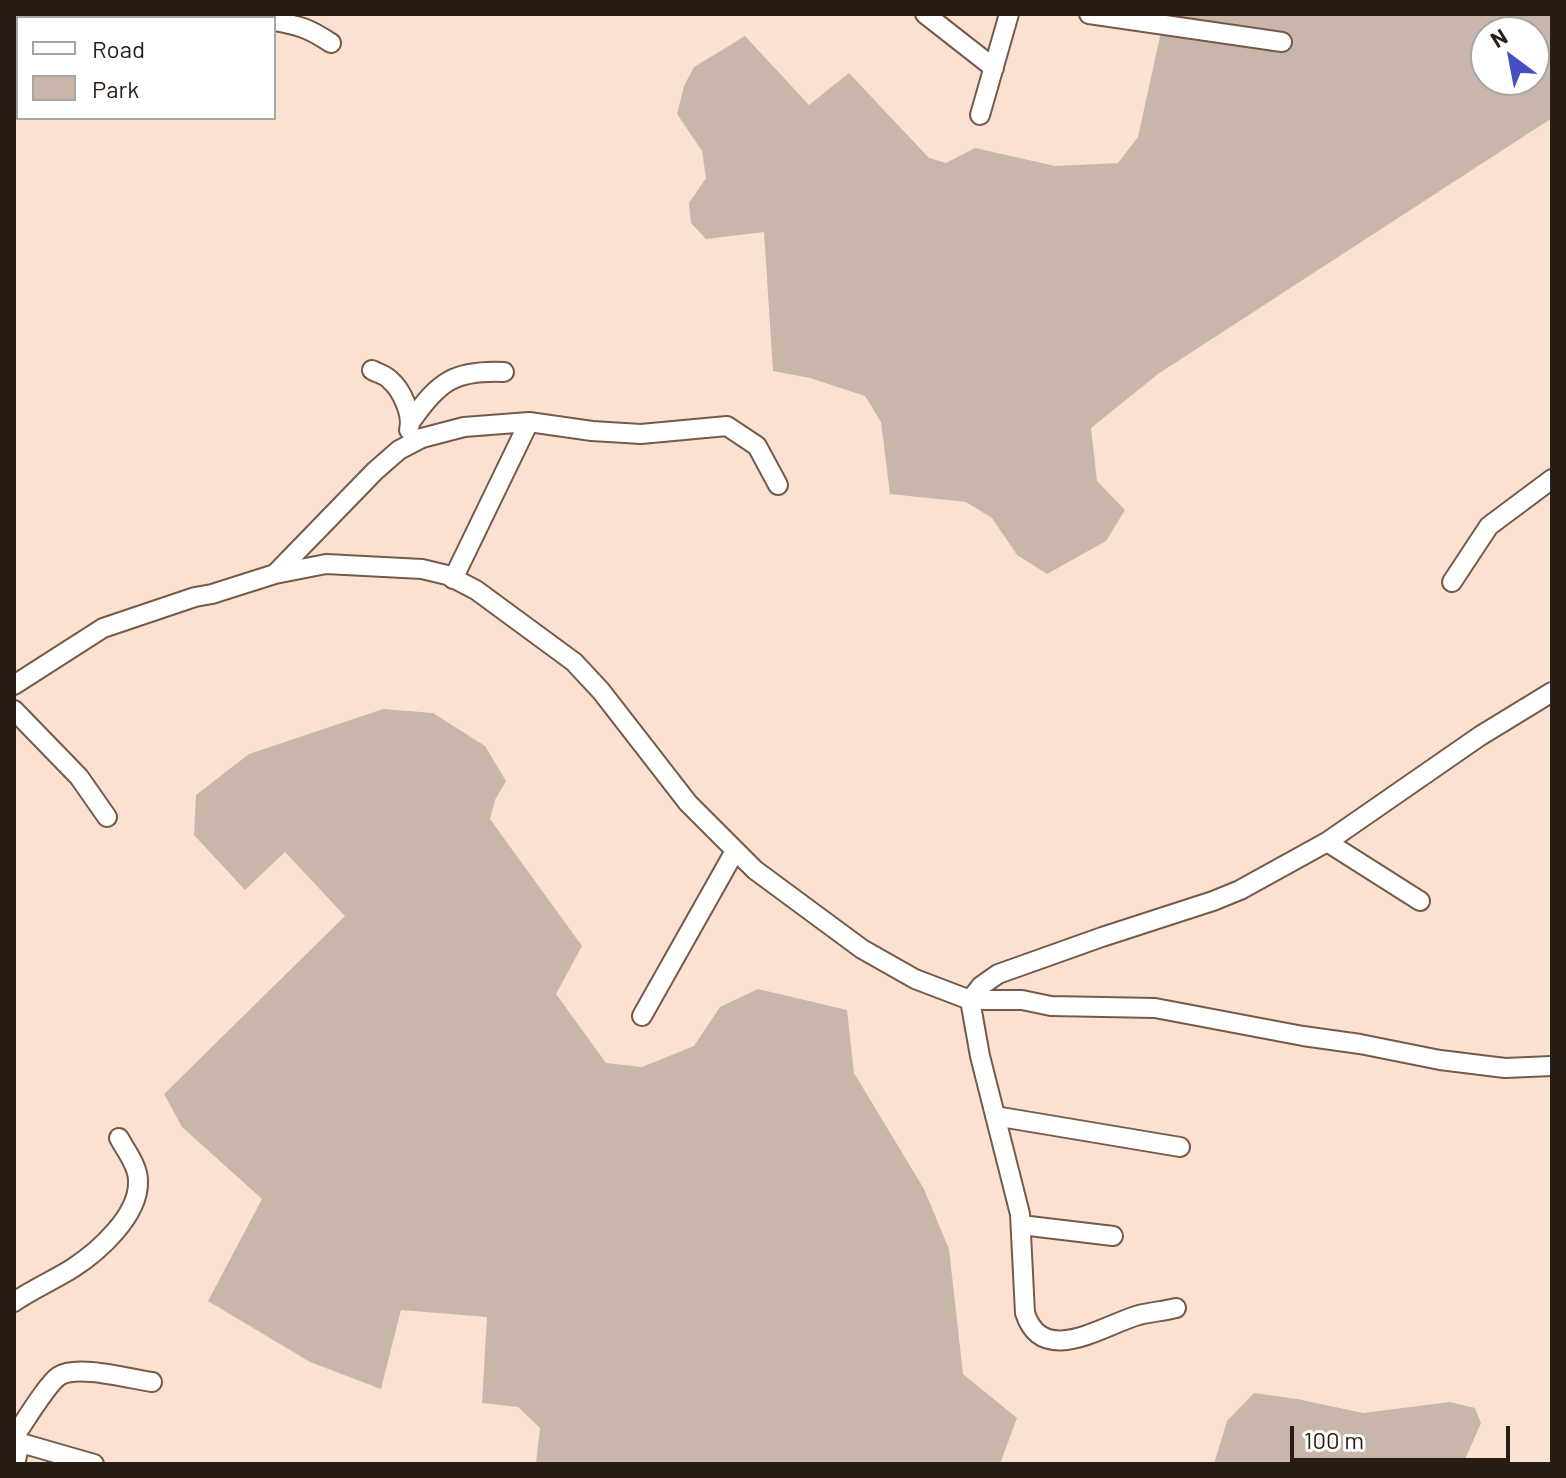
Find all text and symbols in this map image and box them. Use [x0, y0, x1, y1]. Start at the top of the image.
legend [16, 16, 276, 120]
north arrow [1470, 16, 1550, 96]
text: N [1485, 22, 1511, 52]
text: Road [92, 34, 145, 63]
text: Park [92, 74, 139, 103]
scale bar [1294, 1410, 1514, 1460]
text: 100 m [1304, 1425, 1364, 1454]

